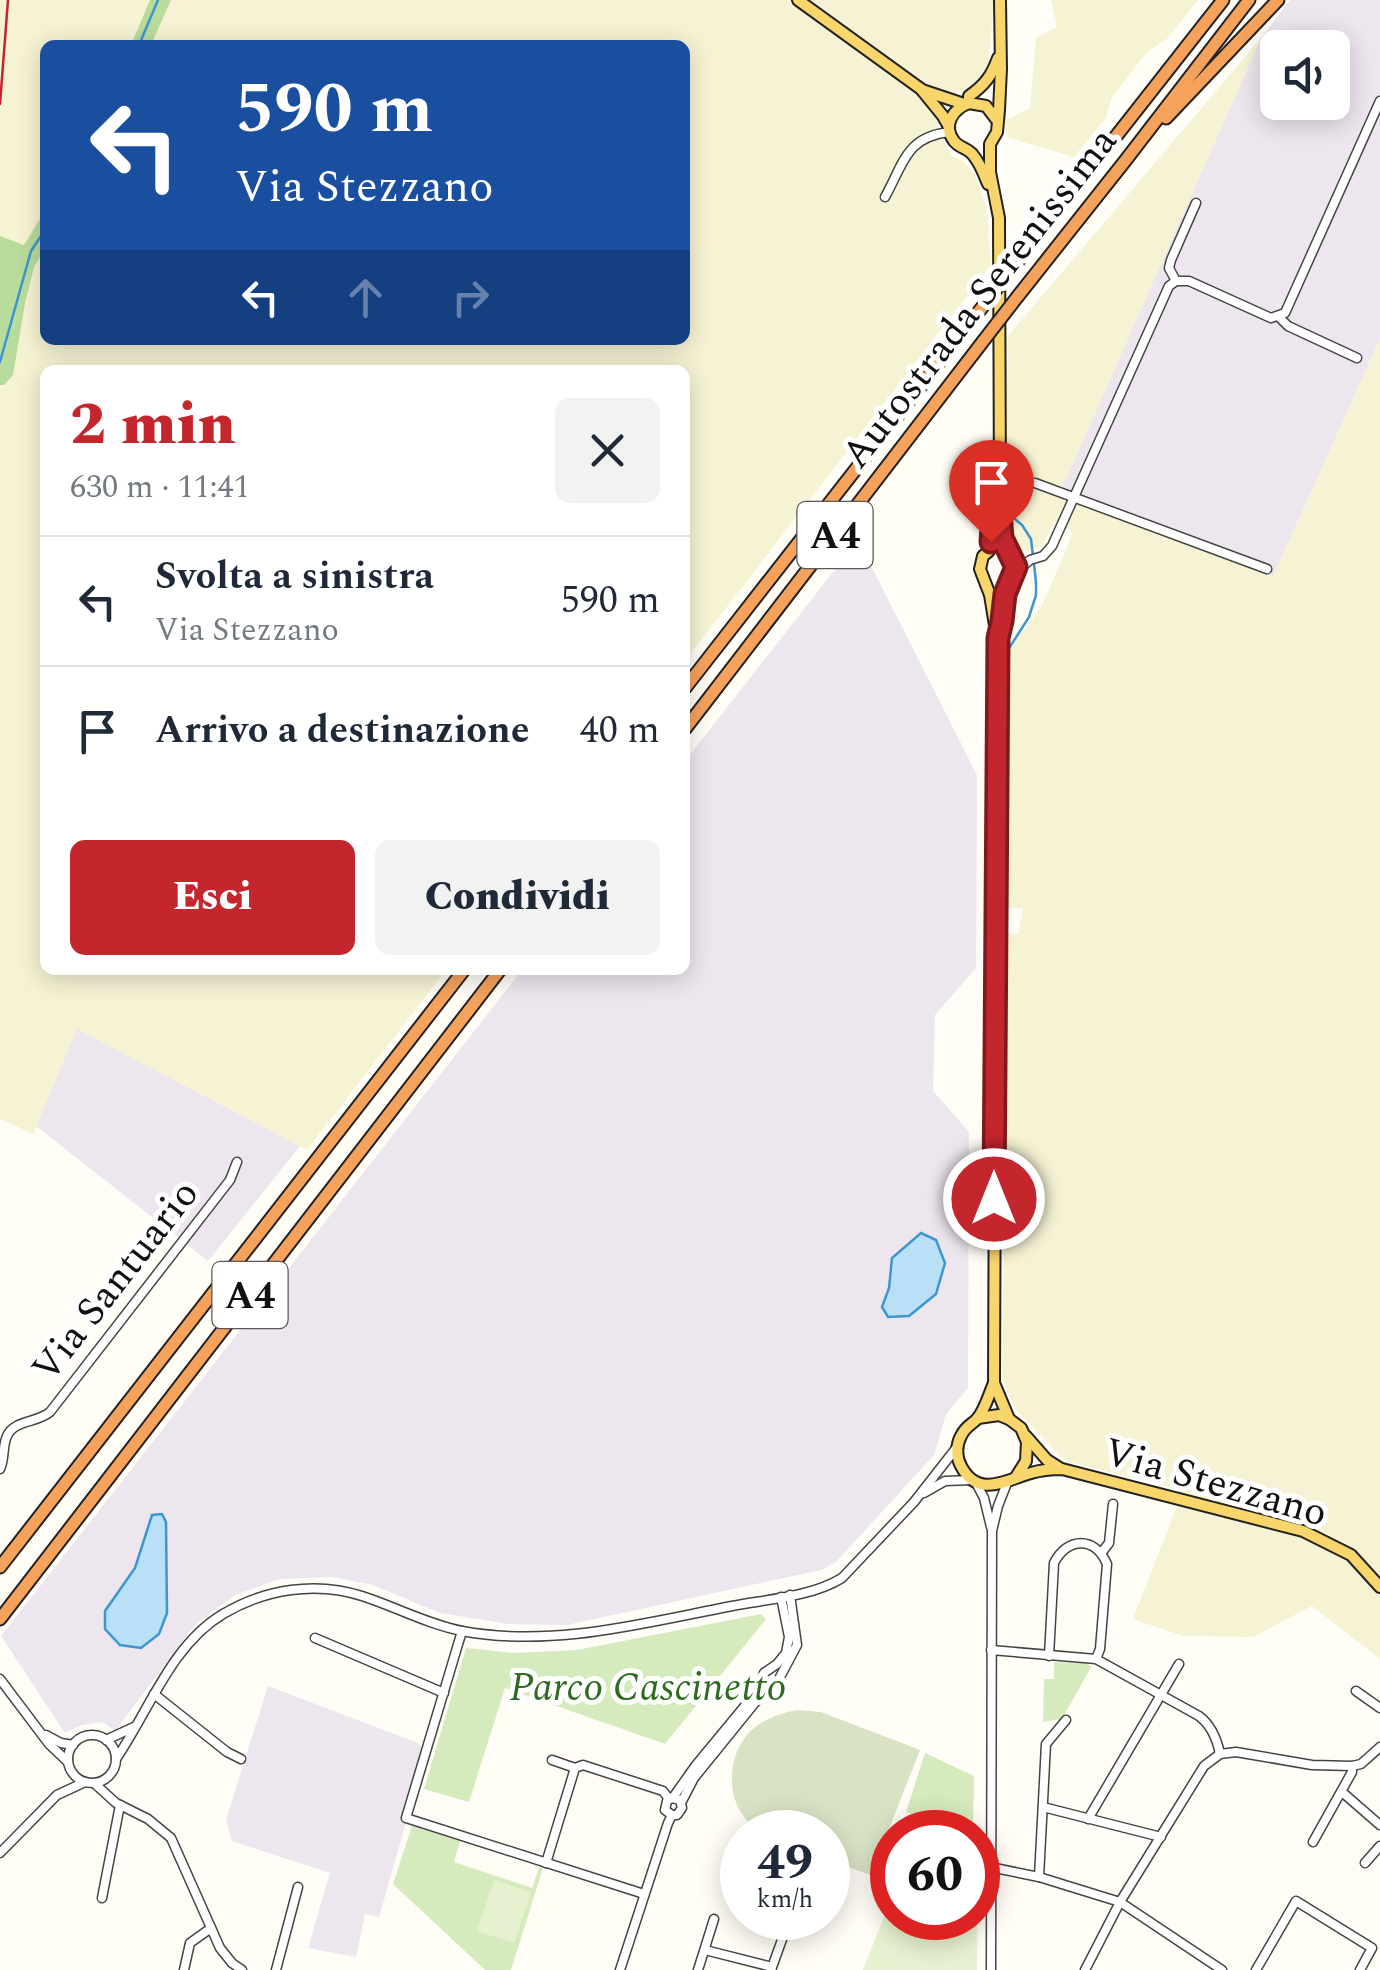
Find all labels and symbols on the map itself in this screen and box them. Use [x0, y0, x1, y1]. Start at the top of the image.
street label: Autostrada Serenissima [827, 114, 1133, 483]
pin [949, 440, 1034, 543]
road number: A4 [798, 502, 872, 568]
position arrow [942, 1147, 1046, 1251]
street label: Via Santuario [17, 1167, 215, 1396]
road number: A4 [212, 1262, 288, 1328]
street label: Via Stezzano [1096, 1422, 1334, 1544]
park label: Parco Cascinetto [509, 1658, 787, 1719]
speed limit sign: 60 [870, 1810, 1000, 1940]

